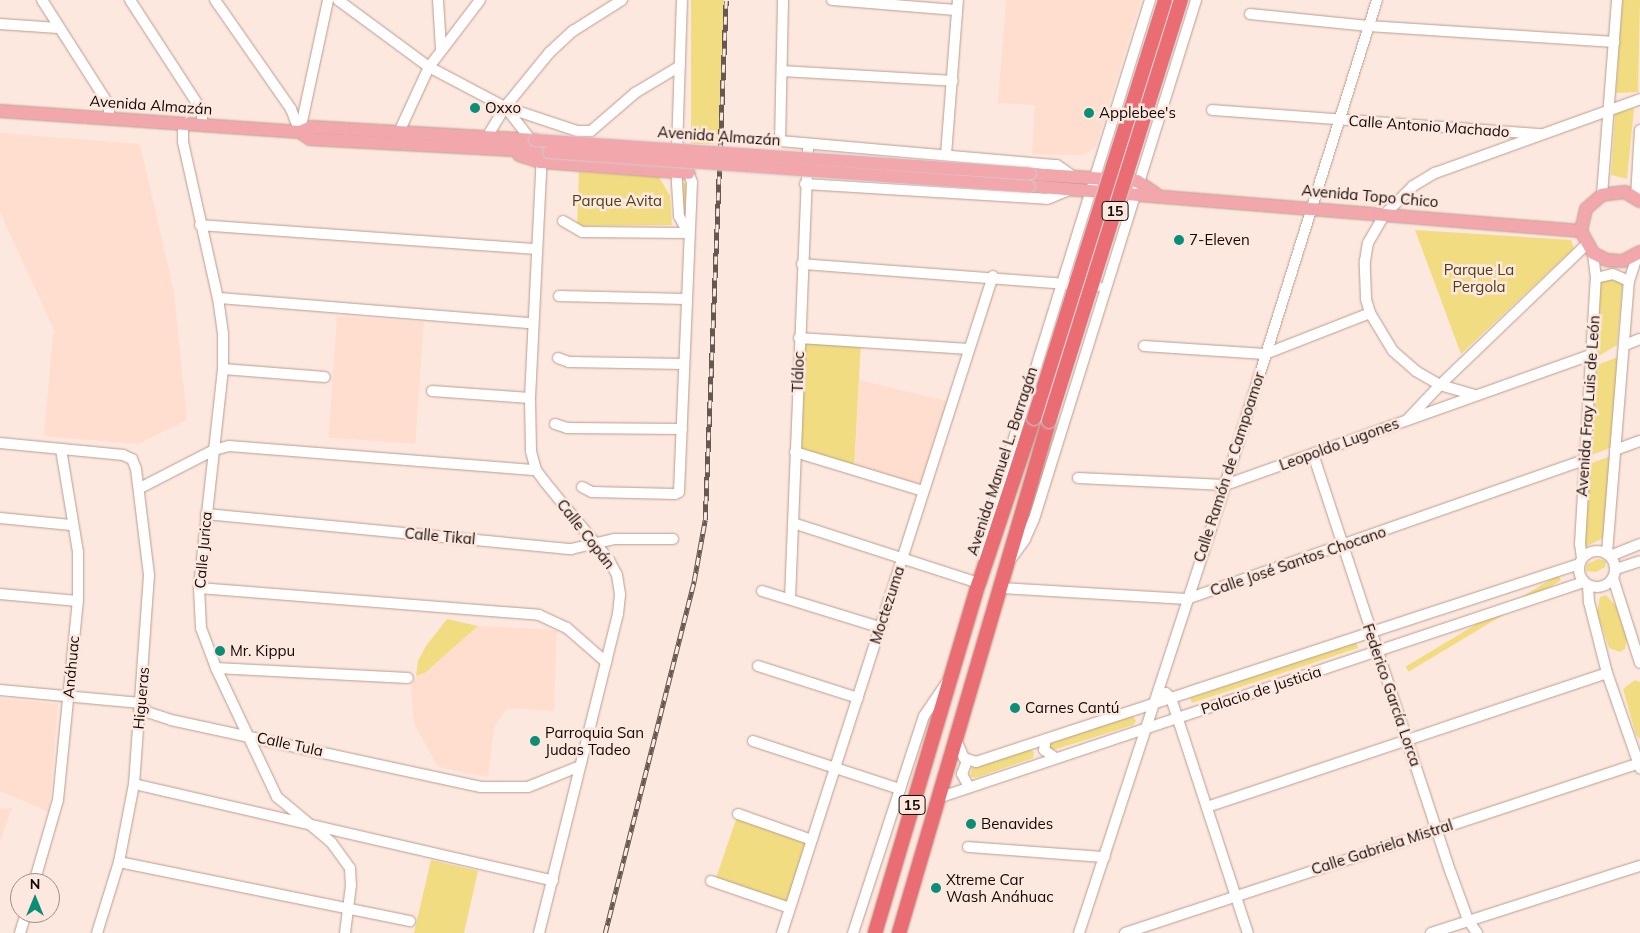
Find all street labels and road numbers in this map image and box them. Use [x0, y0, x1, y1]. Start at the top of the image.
street label: Avenida Almazán [89, 92, 213, 118]
street label: Calle Antonio Machado [1348, 111, 1510, 141]
street label: Avenida Almazán [657, 123, 781, 149]
street label: Avenida Topo Chico [1301, 181, 1439, 211]
road number: 15 [1101, 200, 1129, 222]
street label: Avenida Fray Luis de León [1573, 315, 1603, 497]
street label: Tláloc [788, 351, 808, 393]
street label: Avenida Manuel L. Barragán [963, 364, 1041, 558]
street label: Calle Ramón de Campoamor [1190, 370, 1268, 564]
street label: Leopoldo Lugones [1277, 414, 1401, 474]
street label: Calle Copán [553, 496, 619, 572]
street label: Calle Jurica [191, 511, 215, 589]
street label: Calle José Santos Chocano [1208, 522, 1388, 600]
street label: Calle Tikal [404, 524, 476, 548]
street label: Moctezuma [866, 564, 908, 646]
street label: Federico García Lorca [1359, 621, 1425, 769]
street label: Anáhuac [59, 635, 83, 699]
street label: Palacio de Justicia [1199, 662, 1323, 718]
street label: Higueras [129, 666, 153, 730]
street label: Calle Tula [255, 728, 325, 760]
road number: 15 [898, 794, 926, 816]
street label: Calle Gabriela Mistral [1309, 816, 1455, 878]

